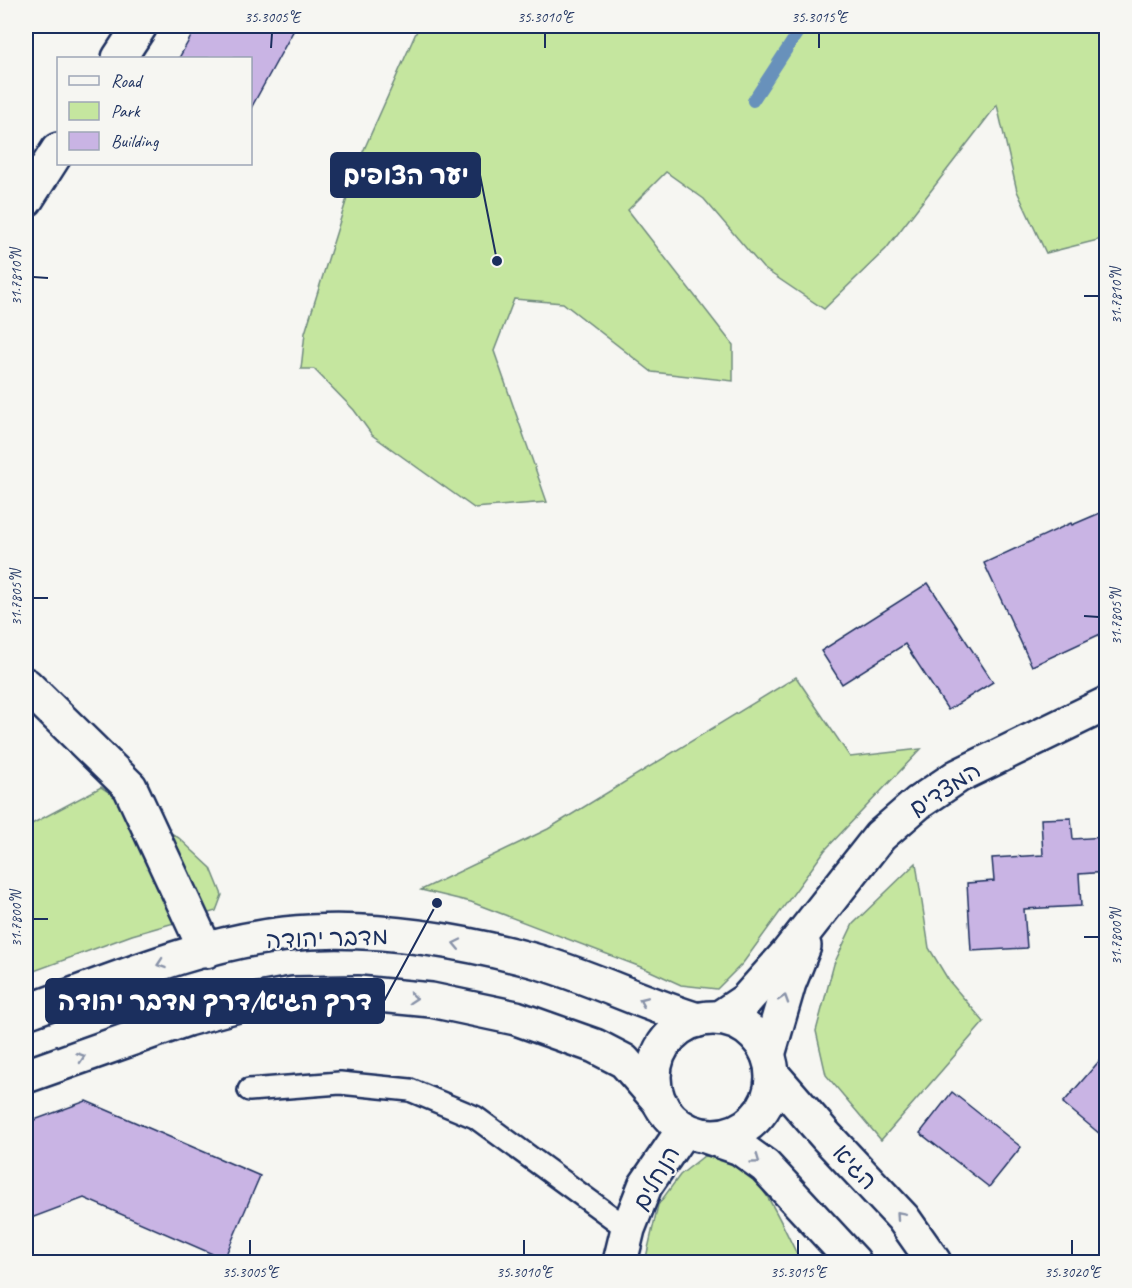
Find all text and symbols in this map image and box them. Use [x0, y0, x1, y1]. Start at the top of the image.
text: 35.3005°E [244, 8, 302, 27]
text: 35.3010°E [517, 8, 575, 27]
text: 35.3015°E [791, 8, 849, 27]
legend [57, 57, 252, 165]
text: Road [111, 70, 144, 92]
text: Park [111, 100, 141, 122]
text: Building [111, 130, 160, 152]
callout: יער הצופים [331, 153, 480, 197]
text: יער הצופים [343, 159, 469, 192]
text: 31.7810°N [7, 246, 26, 305]
text: 31.7810°N [1107, 265, 1126, 324]
text: 31.7805°N [7, 567, 26, 626]
text: 31.7805°N [1107, 586, 1126, 645]
street label: המצדים [904, 755, 986, 823]
text: 31.7800°N [7, 888, 26, 947]
text: 31.7800°N [1107, 906, 1126, 965]
street label: מדבר יהודה [265, 921, 389, 955]
one-way arrow [452, 938, 462, 951]
one-way arrow [156, 956, 167, 969]
callout: דרך הגיא/דרך מדבר יהודה [46, 979, 384, 1023]
text: דרך הגיא/דרך מדבר יהודה [58, 985, 372, 1018]
one-way arrow [408, 991, 417, 1004]
one-way arrow [777, 994, 790, 1005]
one-way arrow [638, 996, 649, 1008]
one-way arrow [75, 1051, 86, 1064]
street label: הגיא [826, 1138, 884, 1196]
street label: הנחלים [626, 1140, 686, 1216]
one-way arrow [750, 1153, 761, 1164]
one-way arrow [896, 1211, 907, 1222]
text: 35.3005°E [222, 1263, 280, 1282]
text: 35.3010°E [496, 1263, 554, 1282]
text: 35.3015°E [770, 1263, 828, 1282]
text: 35.3020°E [1044, 1263, 1102, 1282]

